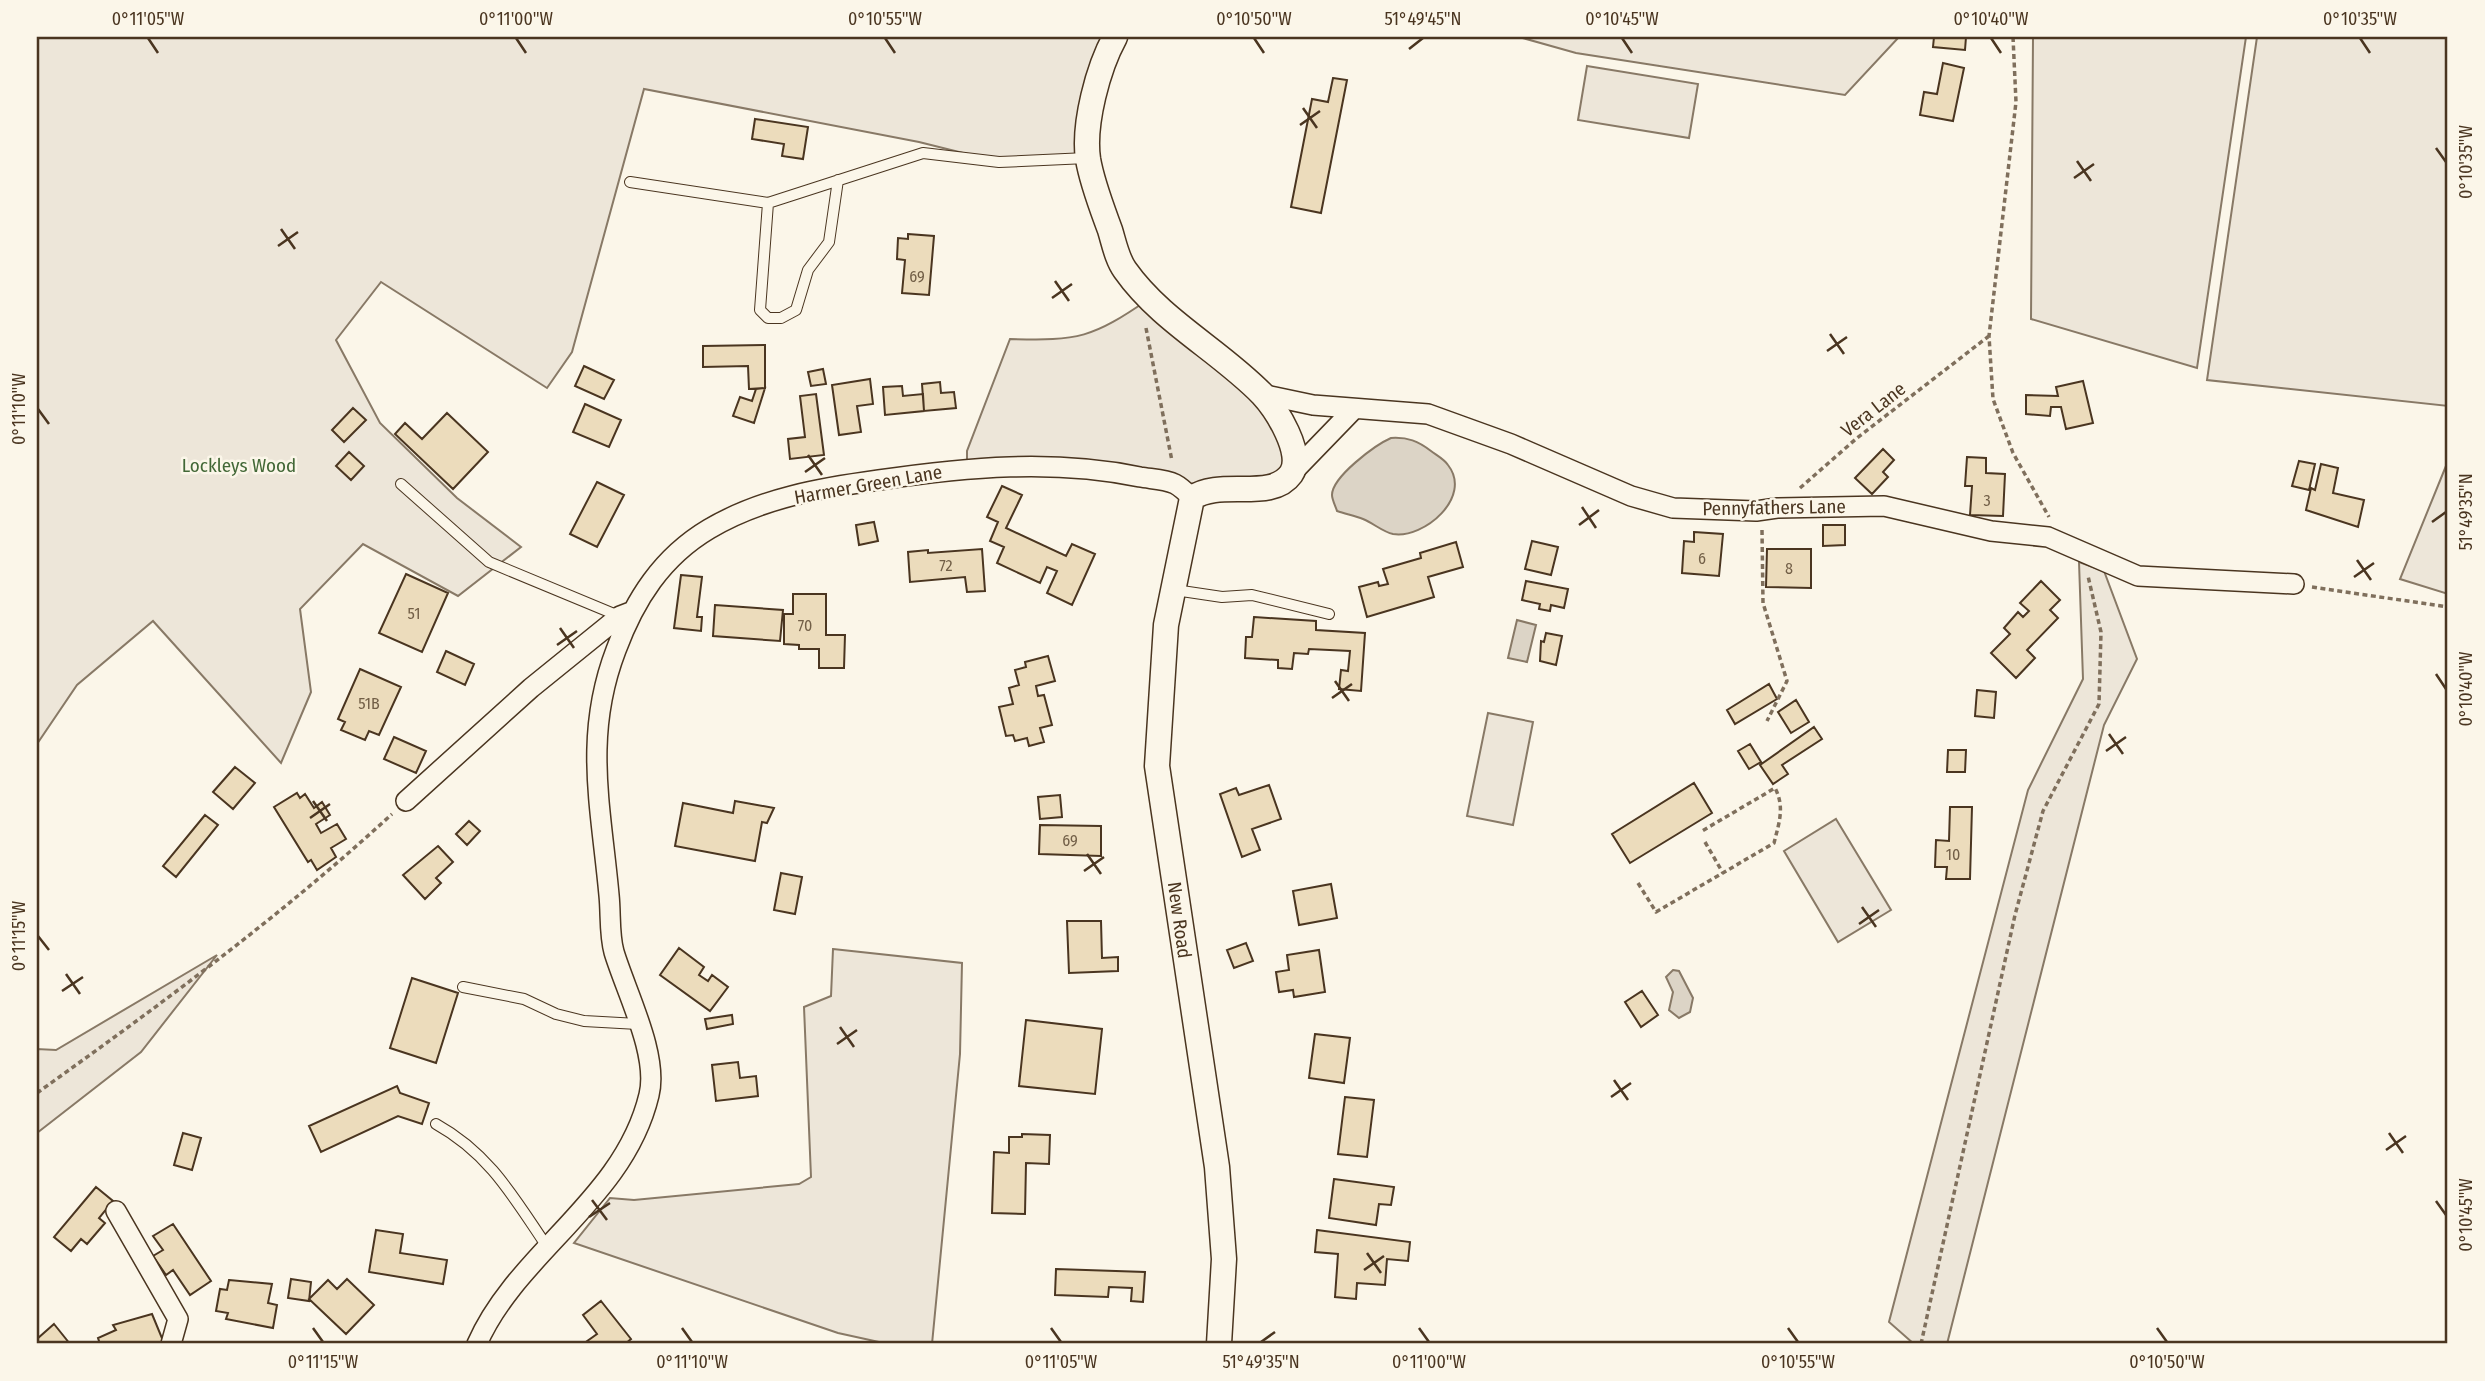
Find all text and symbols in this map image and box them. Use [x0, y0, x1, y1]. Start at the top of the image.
text: 0°11'05"W [112, 8, 185, 30]
text: 0°11'00"W [479, 8, 553, 30]
text: 0°10'55"W [848, 8, 922, 30]
text: 0°10'50"W [1216, 8, 1292, 30]
text: 51°49'45"N [1385, 8, 1461, 30]
text: 0°10'45"W [1585, 8, 1659, 30]
text: 0°10'40"W [1953, 8, 2029, 30]
text: 0°10'35"W [2323, 8, 2397, 30]
text: 0°10'35"W [2455, 125, 2477, 199]
house number: 69 [909, 267, 925, 286]
text: 0°11'10"W [8, 373, 30, 445]
street label: Vera Lane [1837, 377, 1910, 442]
park label: Lockleys Wood [182, 454, 296, 477]
street label: Harmer Green Lane [792, 460, 944, 509]
text: 51°49'35"N [2455, 473, 2477, 551]
house number: 3 [1983, 491, 1991, 510]
street label: Pennyfathers Lane [1702, 495, 1846, 520]
house number: 6 [1698, 549, 1706, 568]
house number: 72 [939, 556, 953, 575]
house number: 8 [1785, 559, 1793, 578]
house number: 51 [408, 604, 420, 623]
house number: 70 [798, 616, 812, 635]
text: 0°10'40"W [2455, 651, 2477, 727]
house number: 51B [358, 694, 380, 713]
house number: 69 [1062, 831, 1078, 850]
house number: 10 [1946, 845, 1960, 864]
street label: New Road [1163, 880, 1196, 960]
text: 0°11'15"W [8, 900, 30, 971]
text: 0°10'45"W [2455, 1178, 2477, 1252]
text: 0°11'15"W [288, 1351, 359, 1373]
text: 0°11'10"W [656, 1351, 728, 1373]
text: 0°11'05"W [1025, 1351, 1098, 1373]
text: 51°49'35"N [1222, 1351, 1300, 1373]
text: 0°11'00"W [1392, 1351, 1466, 1373]
text: 0°10'55"W [1761, 1351, 1835, 1373]
text: 0°10'50"W [2129, 1351, 2205, 1373]

